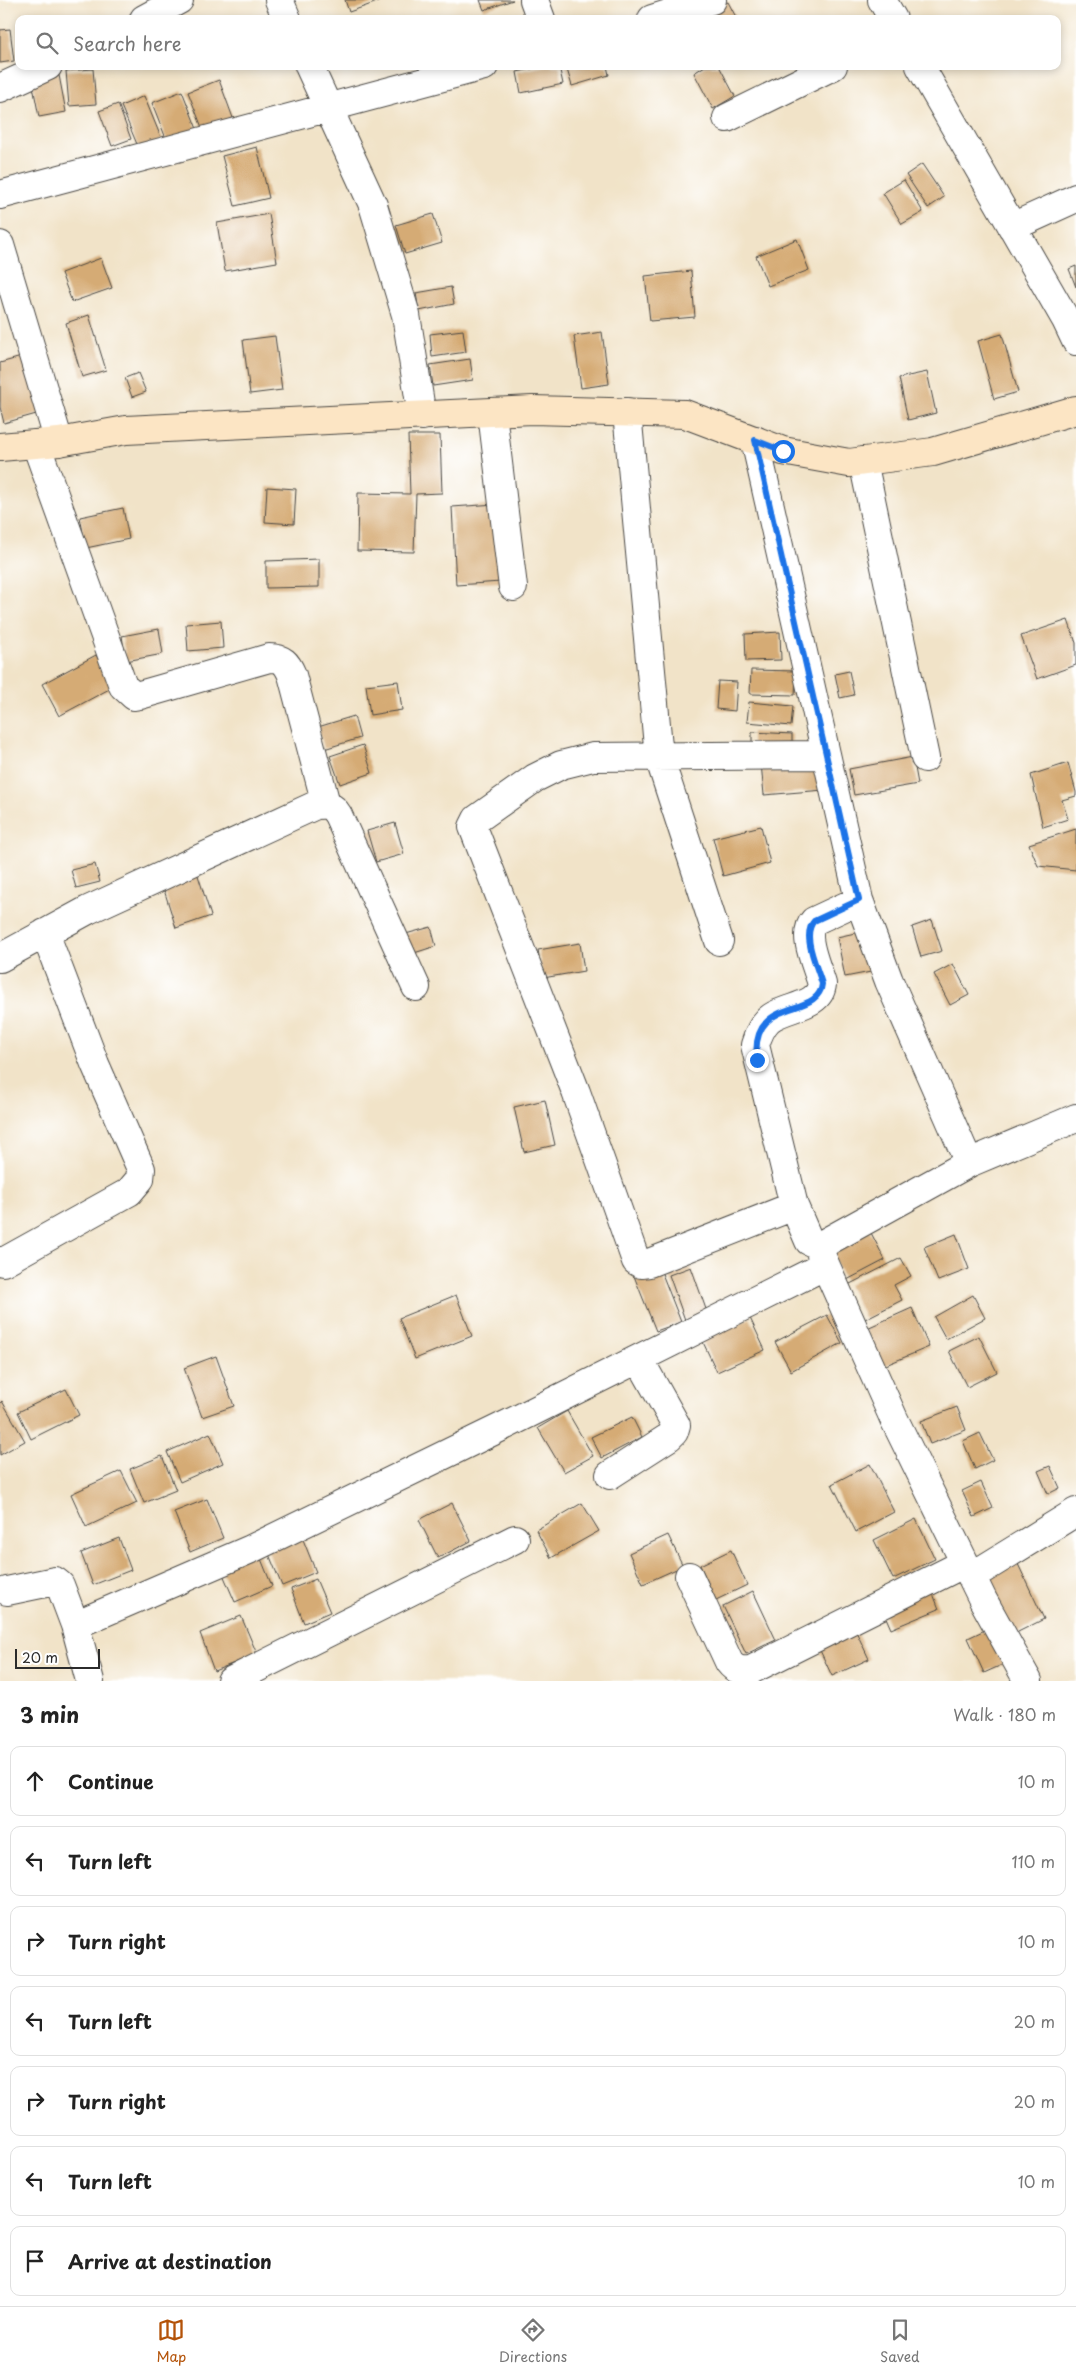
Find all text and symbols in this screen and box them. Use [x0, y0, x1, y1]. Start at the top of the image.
search box [15, 15, 1061, 70]
icon: search [33, 29, 61, 57]
text: Search here [73, 29, 182, 57]
route start [772, 440, 795, 463]
route end [746, 1049, 769, 1072]
scale bar [15, 1646, 100, 1669]
text: 20 m [22, 1647, 58, 1668]
text: 3 min [20, 1698, 79, 1730]
text: Walk · 180 m [953, 1702, 1056, 1726]
icon: ahead [21, 1767, 49, 1795]
text: Continue [68, 1767, 154, 1795]
text: 10 m [1018, 1769, 1055, 1793]
icon: left [21, 1847, 49, 1875]
text: Turn left [68, 1847, 152, 1875]
text: 110 m [1012, 1849, 1055, 1873]
icon: right [21, 1927, 49, 1955]
text: Turn right [68, 1927, 166, 1955]
text: 10 m [1018, 1929, 1055, 1953]
icon: left [21, 2007, 49, 2035]
text: Turn left [68, 2007, 152, 2035]
text: 20 m [1014, 2009, 1055, 2033]
icon: right [21, 2087, 49, 2115]
text: Turn right [68, 2087, 166, 2115]
text: 20 m [1014, 2089, 1055, 2113]
icon: left [21, 2167, 49, 2195]
text: Turn left [68, 2167, 152, 2195]
text: 10 m [1018, 2169, 1055, 2193]
icon: arrive [21, 2247, 49, 2275]
text: Arrive at destination [68, 2247, 272, 2275]
tab: Map [156, 2316, 186, 2367]
tab: Directions [499, 2316, 567, 2367]
tab: Saved [880, 2316, 920, 2367]

